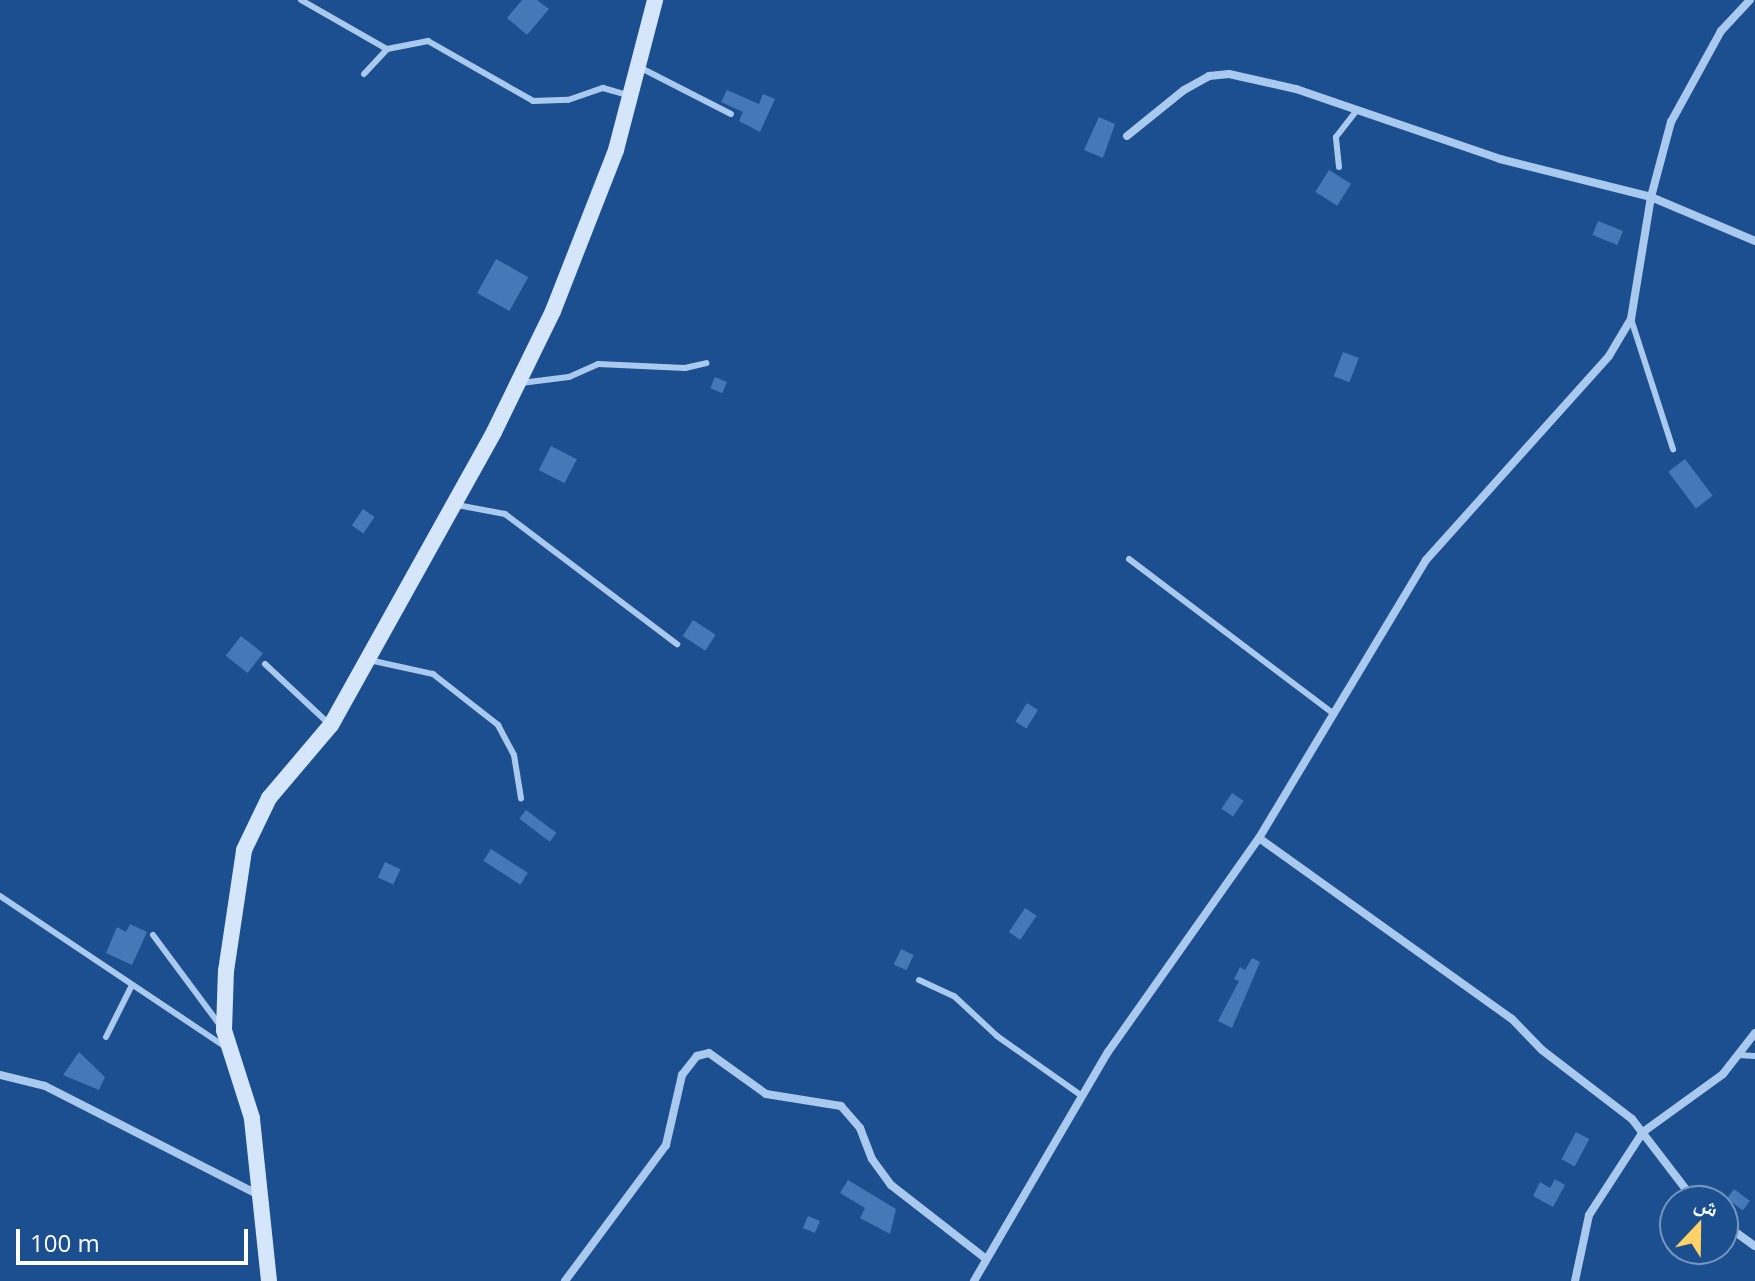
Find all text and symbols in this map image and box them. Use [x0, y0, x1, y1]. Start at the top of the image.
north arrow [1659, 1185, 1739, 1265]
text: ش [1691, 1186, 1724, 1223]
scale bar [20, 1213, 252, 1263]
text: 100 m [30, 1226, 100, 1259]

